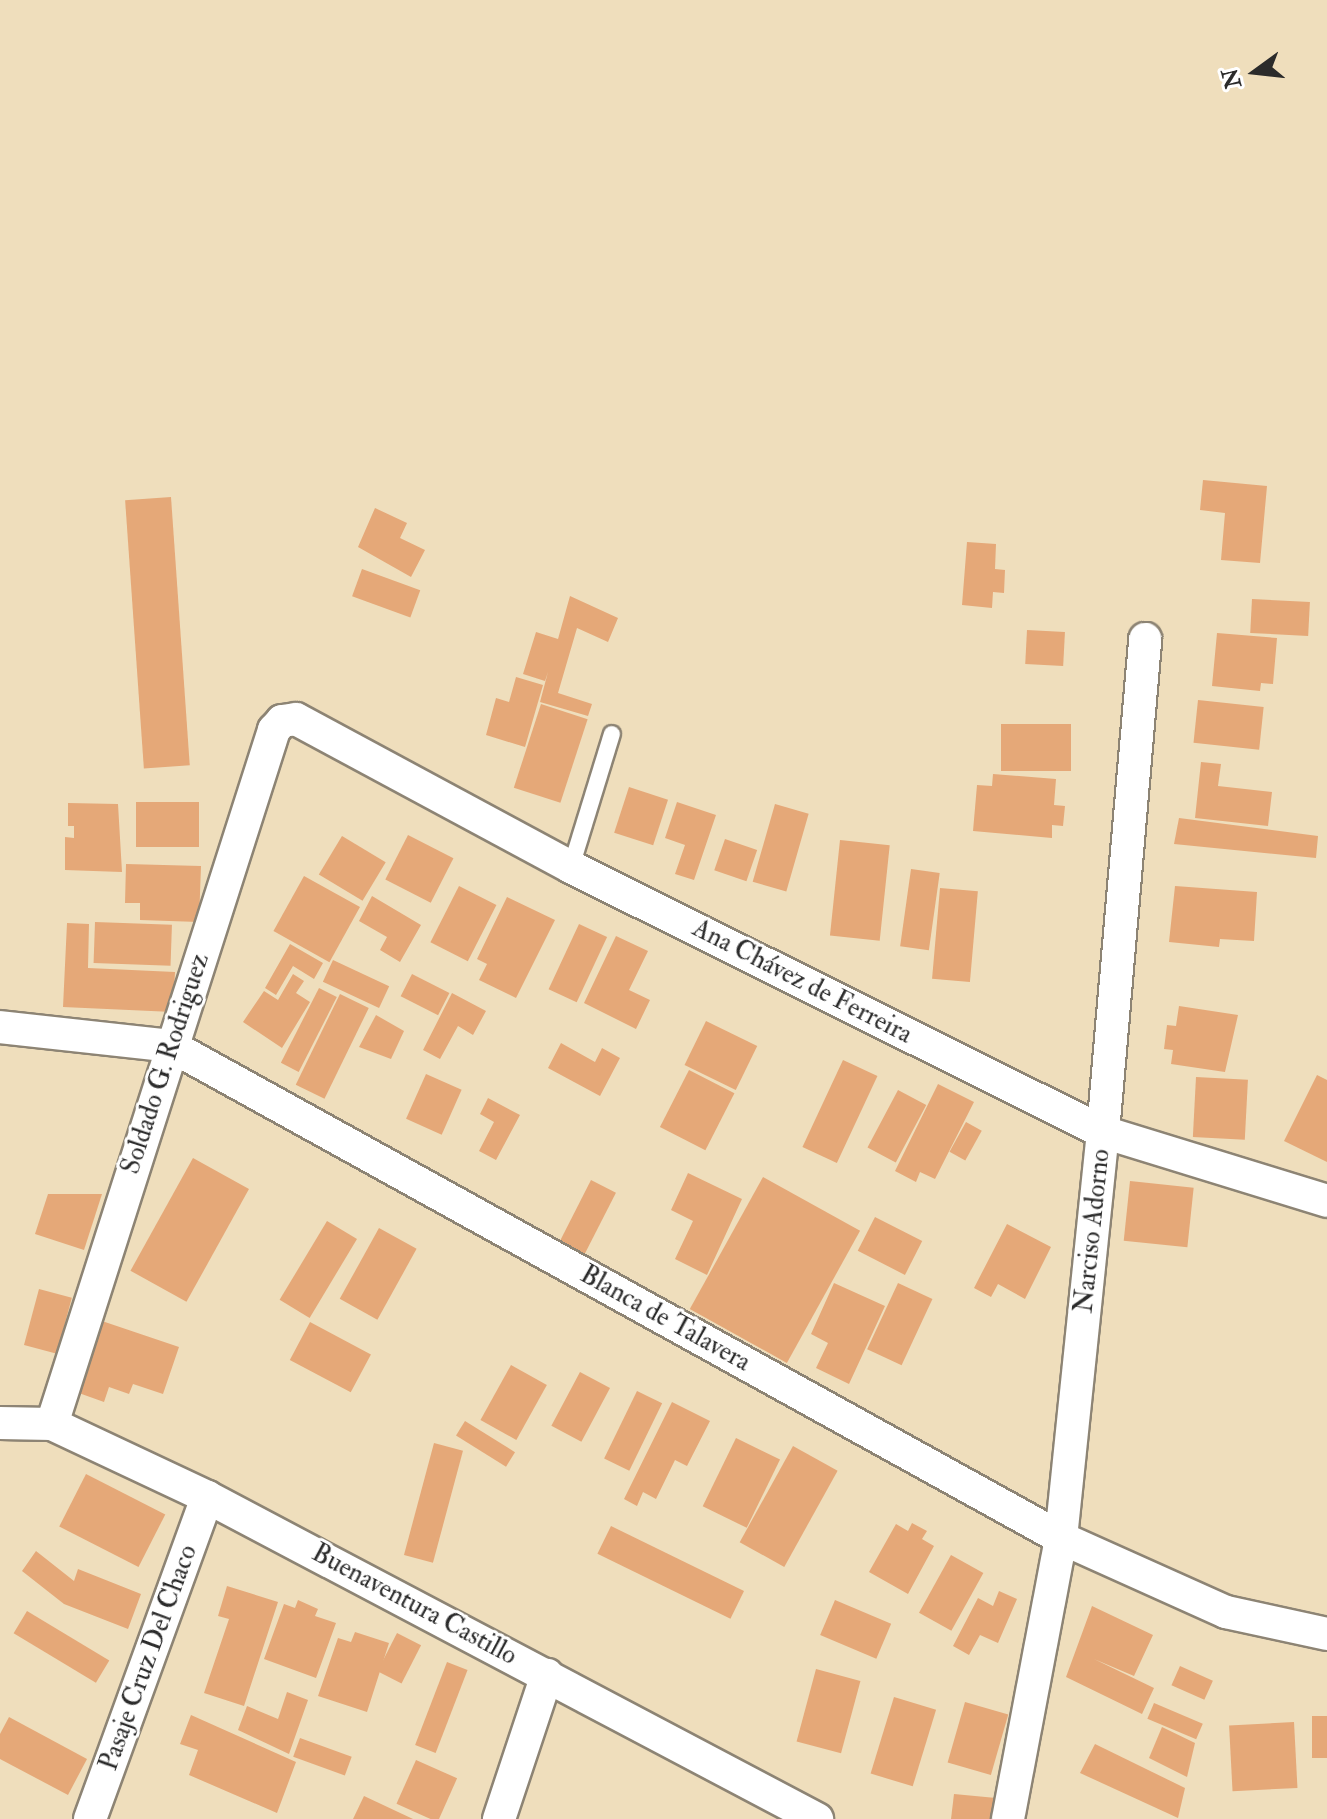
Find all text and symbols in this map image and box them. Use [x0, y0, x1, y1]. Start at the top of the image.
north arrow [1215, 32, 1295, 112]
text: N [1216, 65, 1248, 91]
street label: Ana Chávez de Ferreira [687, 913, 917, 1051]
street label: Soldado G. Rodriguez [116, 950, 216, 1178]
street label: Narciso Adorno [1069, 1148, 1117, 1314]
street label: Blanca de Talavera [574, 1259, 756, 1379]
street label: Buenaventura Castillo [306, 1538, 522, 1672]
street label: Pasaje Cruz Del Chaco [94, 1541, 204, 1775]

